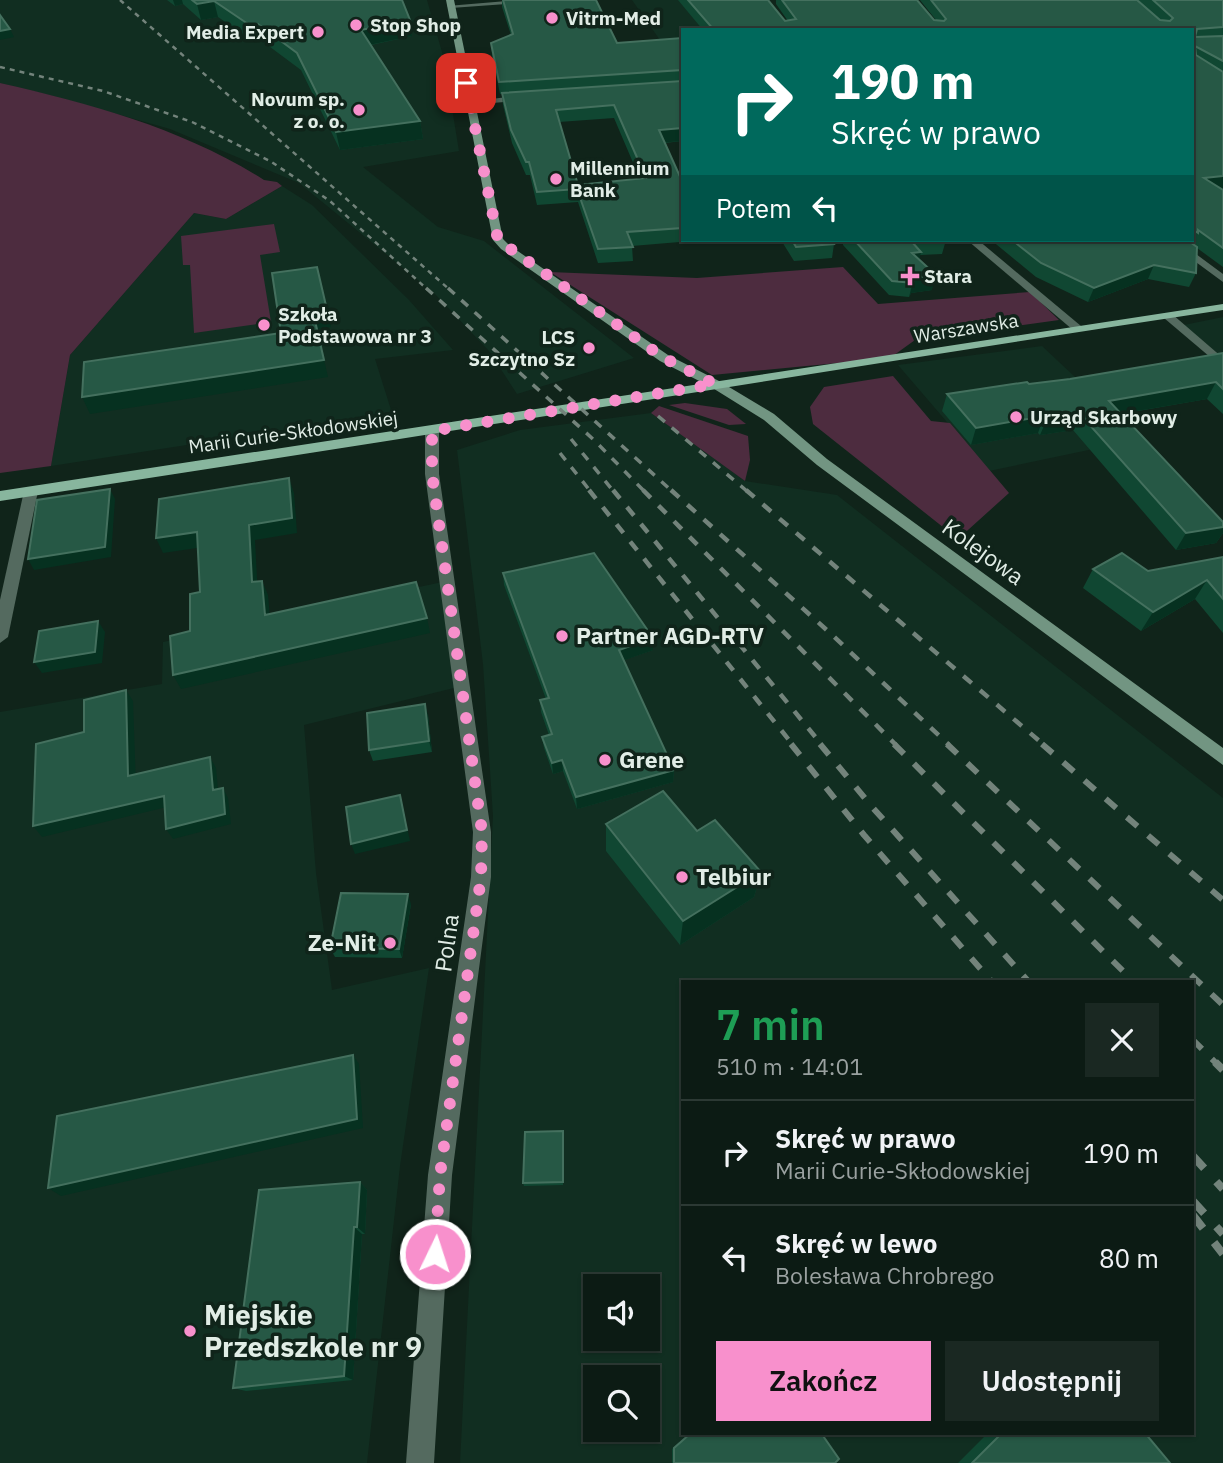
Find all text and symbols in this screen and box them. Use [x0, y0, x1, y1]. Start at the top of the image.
place label: Vitrm-Med [566, 6, 661, 30]
marker: Vitrm-Med [544, 10, 560, 26]
place label: Stop Shop [370, 13, 461, 37]
marker: Stop Shop [348, 17, 364, 33]
place label: Media Expert [186, 20, 304, 44]
marker: Media Expert [310, 24, 326, 40]
text: 190 m [831, 49, 975, 112]
pin [436, 53, 496, 113]
icon: right [716, 56, 807, 147]
icon: arrive [447, 64, 485, 102]
place label: Novum sp. z o. o. [251, 87, 345, 133]
marker: Novum sp. z o. o. [351, 102, 367, 118]
text: Skręć w prawo [831, 111, 1041, 153]
place label: Millennium Bank [570, 156, 669, 202]
marker: Millennium Bank [548, 171, 564, 187]
icon: left [806, 189, 844, 227]
text: Potem [716, 191, 792, 225]
place label: Stara [924, 264, 972, 288]
marker: Stara [902, 268, 918, 284]
place label: Szkoła Podstawowa nr 3 [278, 302, 432, 348]
street label: Warszawska [912, 308, 1020, 348]
marker: Szkoła Podstawowa nr 3 [256, 317, 272, 333]
place label: LCS Szczytno Sz [468, 325, 575, 371]
marker: LCS Szczytno Sz [581, 340, 597, 356]
street label: Marii Curie-Skłodowskiej [187, 405, 399, 459]
place label: Urząd Skarbowy [1030, 405, 1178, 429]
marker: Urząd Skarbowy [1008, 409, 1024, 425]
street label: Kolejowa [937, 511, 1030, 591]
place label: Partner AGD-RTV [576, 620, 764, 650]
marker: Partner AGD-RTV [554, 628, 570, 644]
place label: Grene [619, 744, 684, 774]
marker: Grene [597, 752, 613, 768]
place label: Telbiur [696, 861, 771, 891]
marker: Telbiur [674, 869, 690, 885]
street label: Polna [427, 912, 465, 974]
place label: Ze-Nit [308, 927, 376, 957]
marker: Ze-Nit [382, 935, 398, 951]
text: 7 min [716, 997, 825, 1052]
button: close [1085, 1003, 1159, 1077]
text: 510 m · 14:01 [716, 1051, 863, 1081]
text: Skręć w prawo [775, 1121, 956, 1155]
icon: right [716, 1134, 754, 1172]
text: 190 m [1083, 1136, 1159, 1170]
text: Marii Curie-Skłodowskiej [775, 1155, 1030, 1185]
position arrow [398, 1217, 472, 1291]
text: Skręć w lewo [775, 1226, 937, 1260]
icon: left [716, 1239, 754, 1277]
text: 80 m [1099, 1241, 1159, 1275]
text: Bolesława Chrobrego [775, 1260, 995, 1290]
map controls [583, 1274, 660, 1442]
button: sound [583, 1274, 660, 1351]
place label: Miejskie Przedszkole nr 9 [204, 1296, 422, 1365]
marker: Miejskie Przedszkole nr 9 [182, 1323, 198, 1339]
button: Zakończ [716, 1341, 931, 1421]
button: Udostępnij [945, 1341, 1159, 1421]
button: search [583, 1365, 660, 1442]

